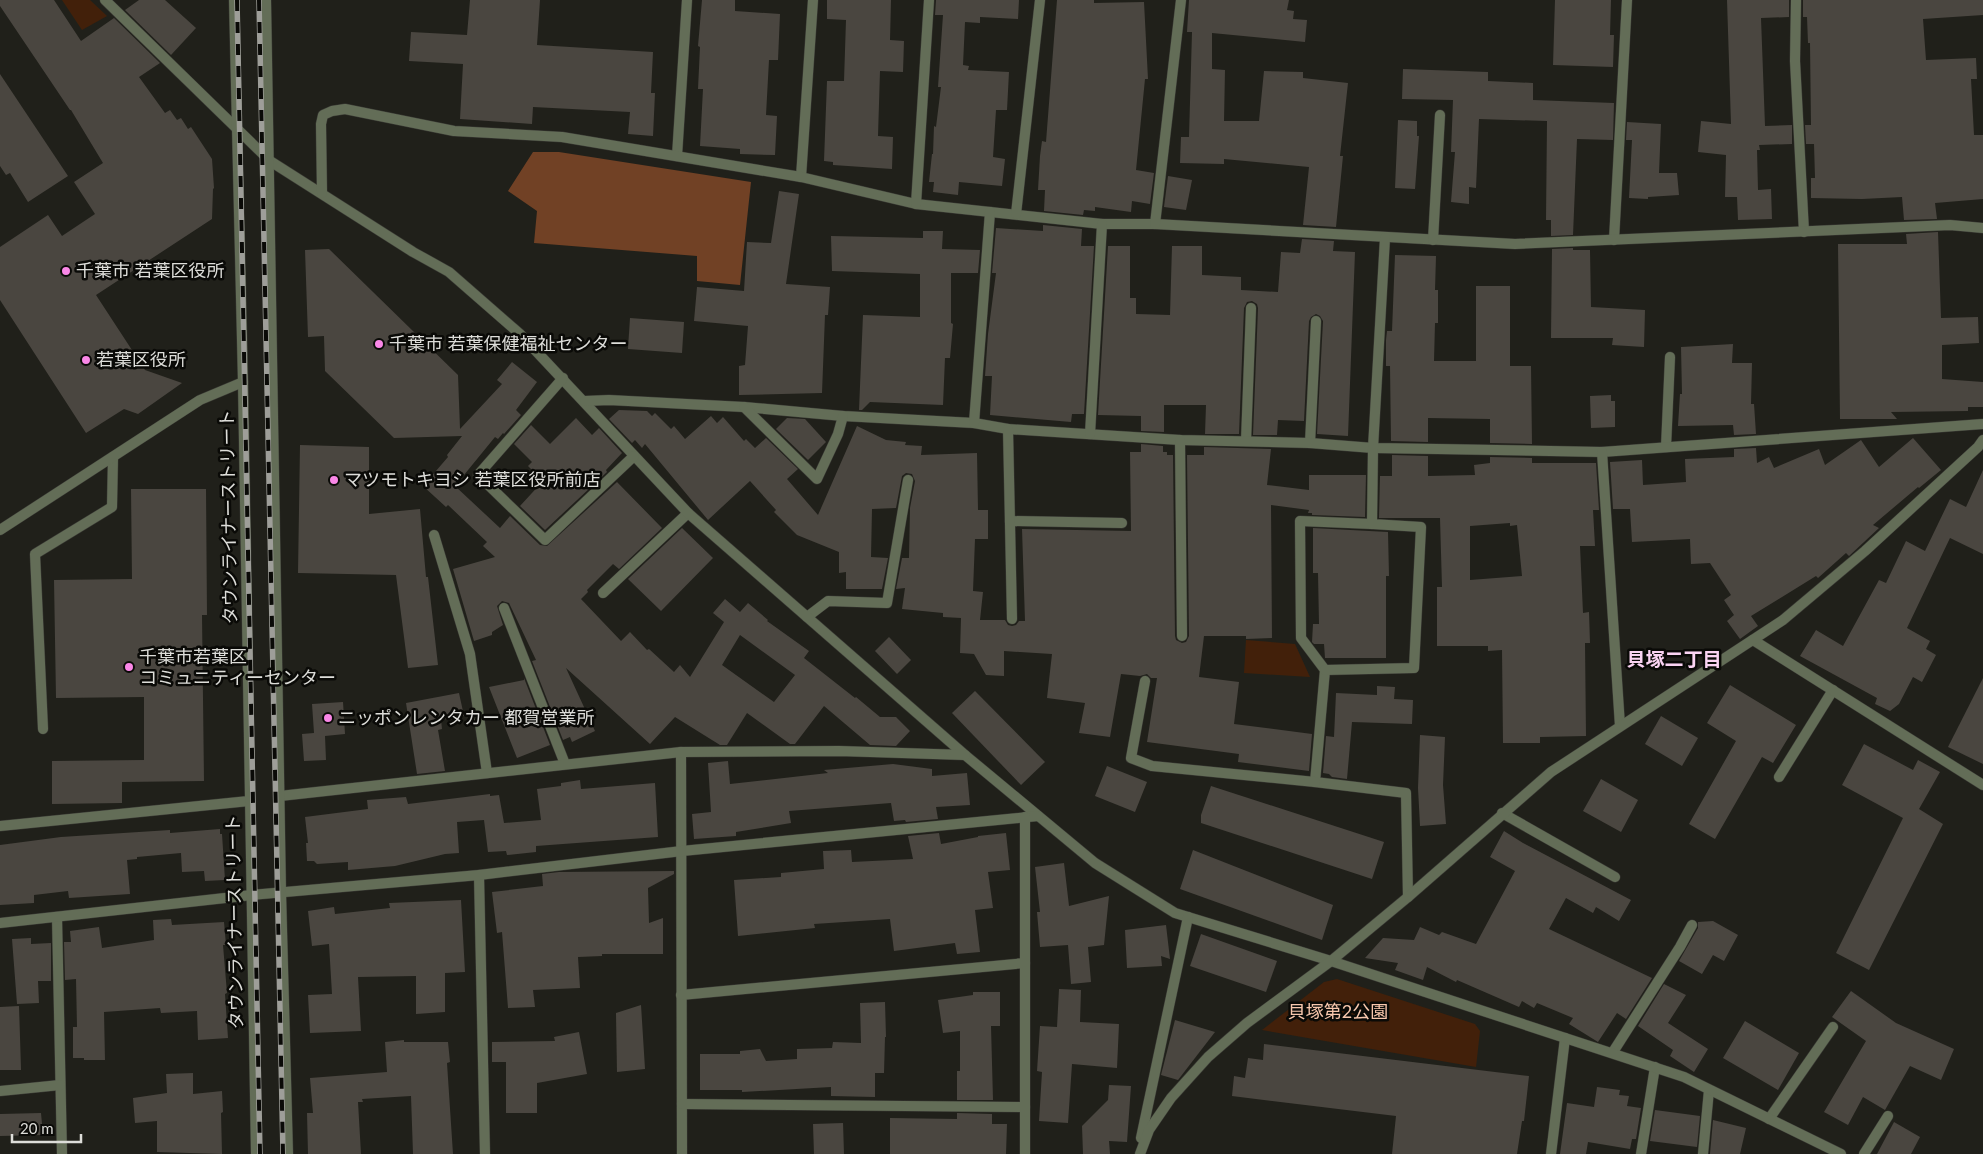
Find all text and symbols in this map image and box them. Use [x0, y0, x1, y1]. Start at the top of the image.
place label: 千葉市 若葉区役所 [76, 259, 225, 281]
marker: 千葉市 若葉区役所 [60, 265, 72, 277]
place label: 千葉市 若葉保健福祉センター [389, 332, 628, 354]
marker: 千葉市 若葉保健福祉センター [373, 338, 385, 350]
place label: 若葉区役所 [96, 348, 186, 370]
marker: 若葉区役所 [80, 354, 92, 366]
street label: タウンライナーストリート [215, 409, 241, 625]
place label: マツモトキヨシ 若葉区役所前店 [344, 468, 601, 490]
marker: マツモトキヨシ 若葉区役所前店 [328, 474, 340, 486]
place label: 千葉市若葉区 コミュニティーセンター [139, 645, 336, 688]
district label: 貝塚二丁目 [1626, 647, 1722, 670]
marker: 千葉市若葉区 コミュニティーセンター [123, 661, 135, 673]
place label: ニッポンレンタカー 都賀営業所 [338, 706, 595, 728]
marker: ニッポンレンタカー 都賀営業所 [322, 712, 334, 724]
street label: タウンライナーストリート [221, 814, 247, 1030]
park label: 貝塚第2公園 [1288, 1000, 1388, 1022]
scale bar [12, 1112, 81, 1144]
text: 20 m [20, 1119, 54, 1137]

